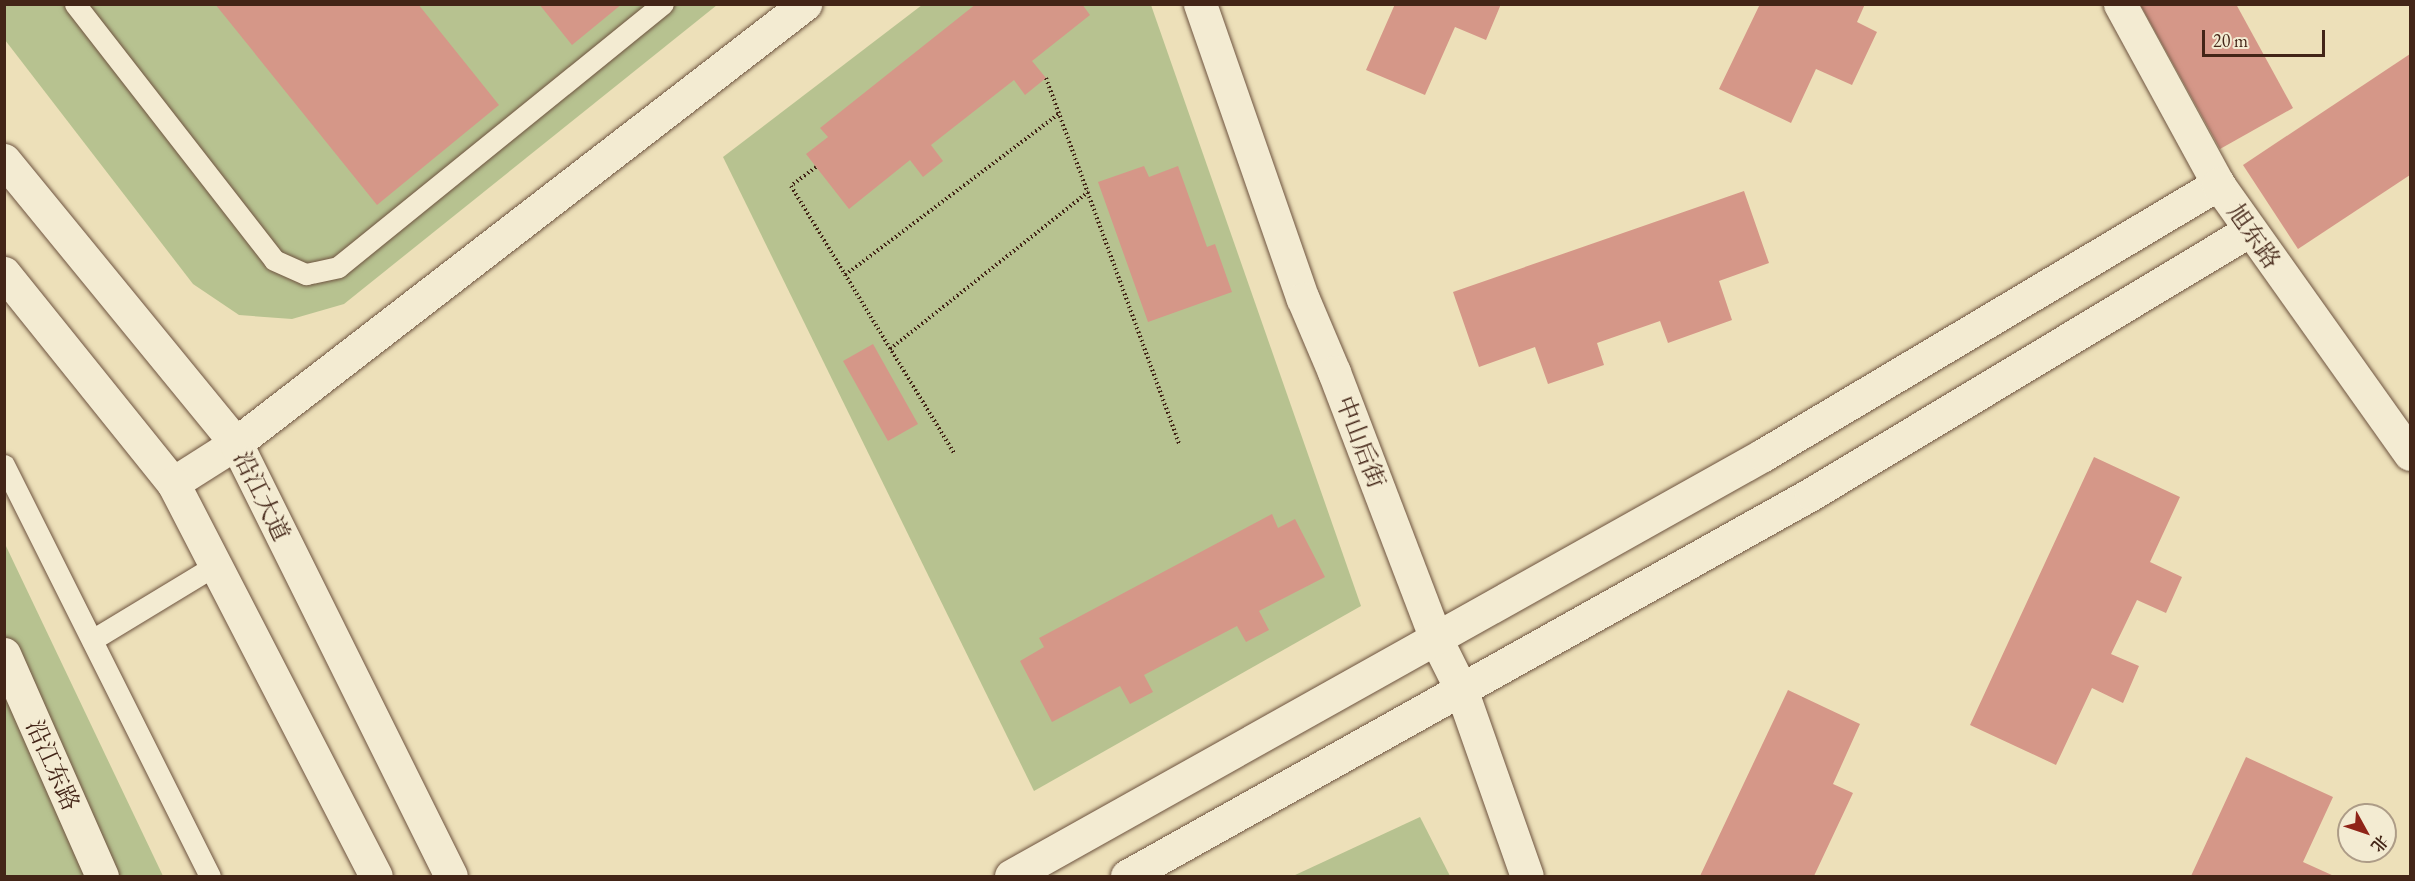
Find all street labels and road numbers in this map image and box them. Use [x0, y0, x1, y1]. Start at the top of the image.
street label: 旭东路 [2222, 198, 2286, 274]
street label: 中山后街 [1330, 392, 1392, 492]
street label: 沿江大道 [228, 447, 296, 545]
street label: 沿江东路 [20, 715, 86, 815]

